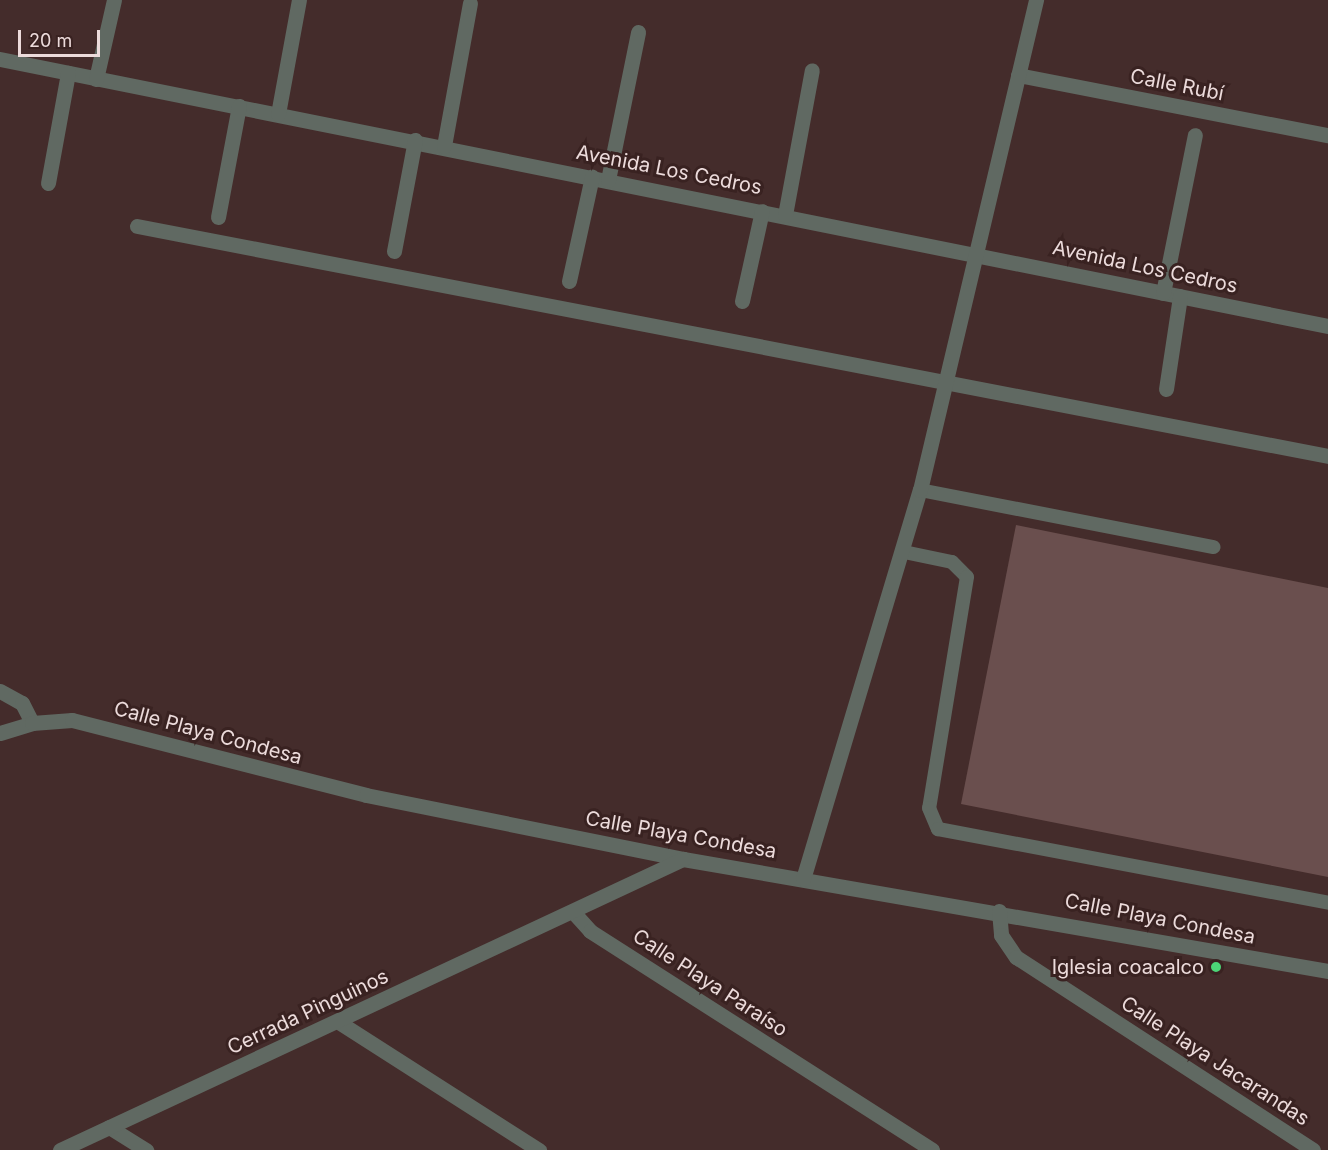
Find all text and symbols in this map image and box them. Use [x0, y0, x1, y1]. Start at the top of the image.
scale bar [21, 18, 104, 56]
text: 20 m [29, 30, 72, 51]
street label: Calle Rubí [1128, 64, 1226, 106]
street label: Avenida Los Cedros [574, 140, 764, 200]
street label: Avenida Los Cedros [1050, 236, 1240, 298]
street label: Calle Playa Condesa [111, 696, 305, 770]
street label: Calle Playa Condesa [584, 806, 778, 864]
street label: Calle Playa Condesa [1063, 889, 1257, 949]
street label: Calle Playa Paraíso [628, 924, 792, 1042]
place label: Iglesia coacalco [1052, 955, 1204, 979]
marker: Iglesia coacalco [1209, 960, 1223, 974]
street label: Cerrada Pinguinos [224, 964, 392, 1060]
street label: Calle Playa Jacarandas [1116, 991, 1314, 1131]

